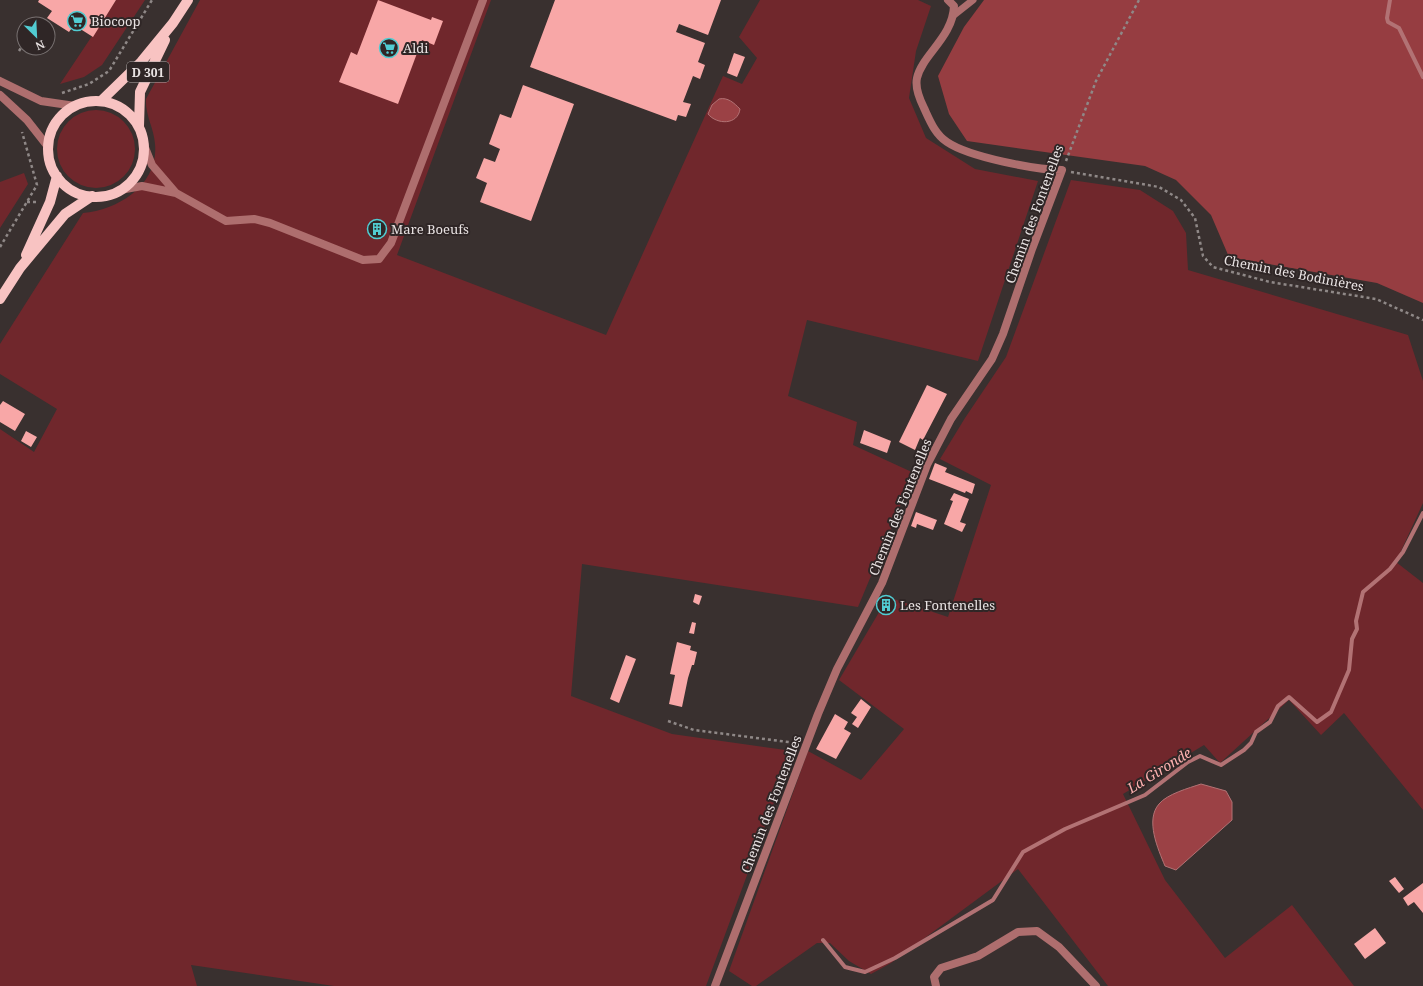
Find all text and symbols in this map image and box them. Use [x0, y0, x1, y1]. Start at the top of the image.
supermarket icon: Biocoop [66, 10, 88, 32]
place label: Biocoop [91, 12, 141, 30]
north arrow [16, 16, 56, 56]
text: N [33, 37, 47, 54]
supermarket icon: Aldi [378, 37, 400, 59]
place label: Aldi [403, 39, 428, 57]
road number: D 301 [127, 62, 169, 82]
street label: Chemin des Fontenelles [1001, 142, 1068, 286]
building icon: Mare Boeufs [366, 218, 388, 240]
place label: Mare Boeufs [391, 220, 469, 238]
street label: Chemin des Bodinières [1223, 251, 1366, 295]
street label: Chemin des Fontenelles [864, 436, 936, 578]
building icon: Les Fontenelles [875, 594, 897, 616]
place label: Les Fontenelles [900, 596, 995, 614]
street label: Chemin des Fontenelles [736, 732, 806, 876]
water label: La Gironde [1122, 743, 1195, 798]

